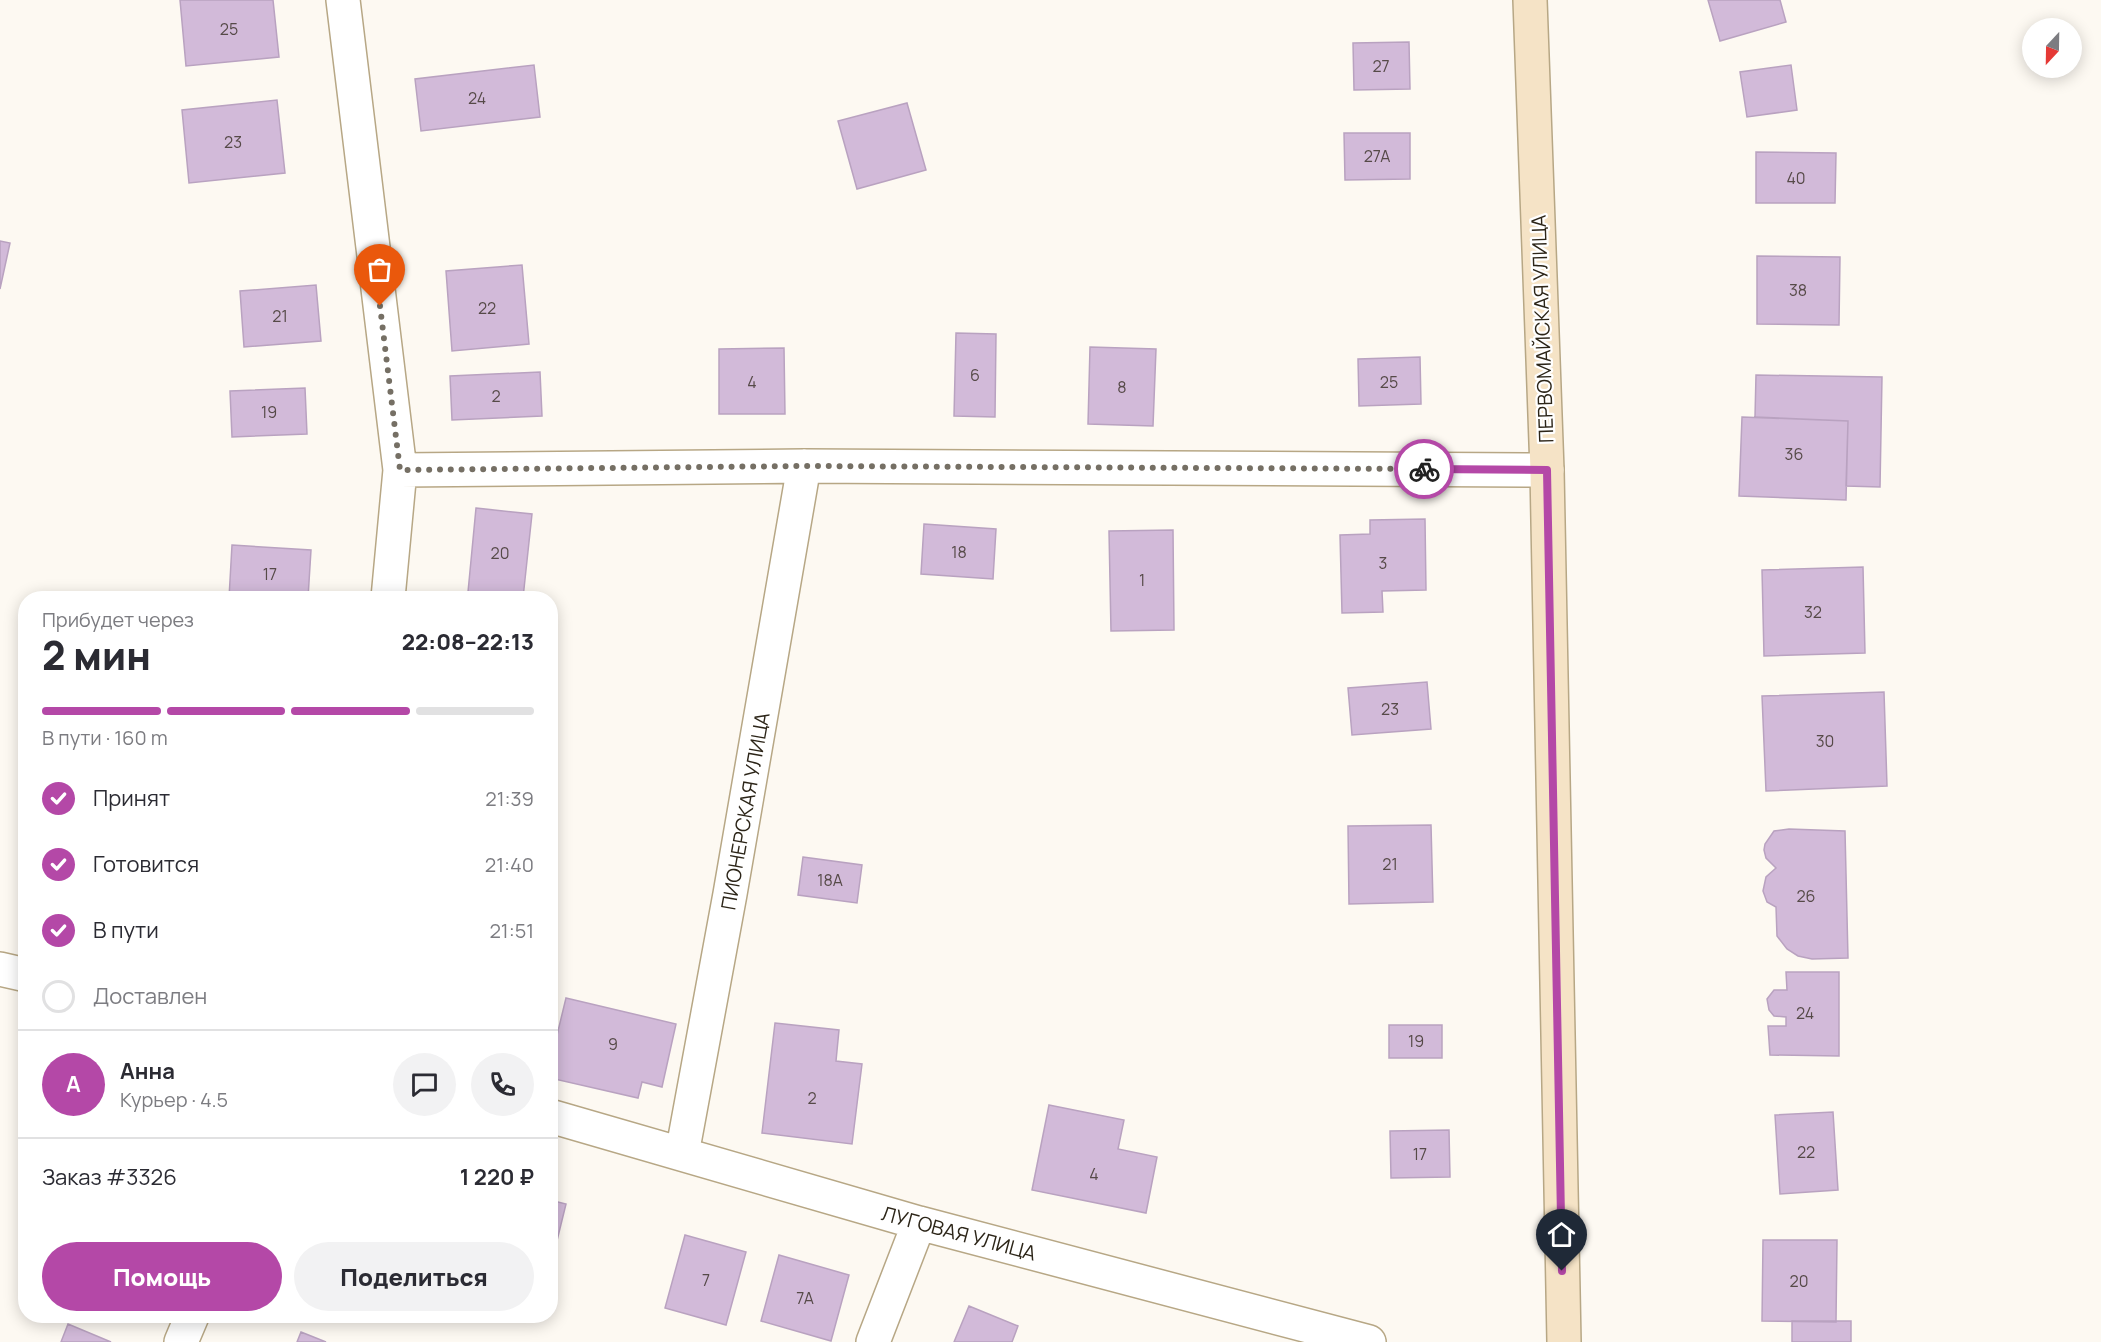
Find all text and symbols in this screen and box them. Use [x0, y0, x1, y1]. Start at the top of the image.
house number: 25 [220, 18, 238, 40]
north arrow [2022, 18, 2082, 78]
map controls [2022, 18, 2082, 78]
house number: 27 [1372, 55, 1390, 77]
house number: 24 [468, 87, 486, 109]
house number: 23 [224, 131, 242, 153]
house number: 27А [1364, 145, 1390, 167]
house number: 40 [1786, 167, 1806, 189]
street label: ПЕРВОМАЙСКАЯ УЛИЦА [1525, 214, 1559, 444]
pin [354, 244, 405, 306]
icon: bag [363, 253, 396, 286]
house number: 38 [1789, 279, 1807, 301]
house number: 22 [478, 297, 496, 319]
house number: 21 [272, 305, 288, 327]
house number: 6 [970, 364, 980, 386]
house number: 4 [747, 371, 757, 393]
house number: 25 [1380, 371, 1398, 393]
house number: 8 [1117, 376, 1127, 398]
house number: 2 [491, 385, 501, 407]
house number: 19 [261, 401, 277, 423]
courier [1394, 439, 1454, 499]
house number: 36 [1785, 443, 1803, 465]
icon: bike [1408, 453, 1441, 486]
house number: 18 [951, 541, 967, 563]
house number: 20 [491, 542, 509, 564]
house number: 3 [1379, 552, 1387, 574]
house number: 17 [263, 563, 277, 585]
house number: 1 [1139, 569, 1145, 591]
house number: 32 [1804, 601, 1822, 623]
text: Прибудет через [42, 606, 194, 633]
text: 22:08–22:13 [402, 627, 534, 657]
text: 2 мин [42, 628, 151, 682]
house number: 23 [1381, 698, 1399, 720]
street label: ПИОНЕРСКАЯ УЛИЦА [714, 710, 776, 912]
text: В пути · 160 m [42, 724, 168, 751]
house number: 30 [1816, 730, 1834, 752]
icon: check [42, 782, 75, 815]
text: Принят [93, 783, 170, 813]
text: 21:39 [485, 785, 534, 812]
icon: check [42, 848, 75, 881]
text: Готовится [93, 849, 199, 879]
text: 21:40 [485, 851, 534, 878]
house number: 21 [1382, 853, 1398, 875]
house number: 18А [817, 869, 843, 891]
house number: 26 [1796, 885, 1816, 907]
icon: check [42, 914, 75, 947]
text: В пути [93, 915, 159, 945]
text: 21:51 [489, 917, 534, 944]
text: Доставлен [93, 981, 207, 1011]
house number: 24 [1796, 1002, 1814, 1024]
house number: 19 [1408, 1030, 1424, 1052]
house number: 9 [608, 1033, 618, 1055]
button: chat [393, 1053, 456, 1116]
button: phone [471, 1053, 534, 1116]
text: Анна [120, 1056, 175, 1086]
text: А [66, 1069, 81, 1099]
text: Курьер · 4.5 [120, 1086, 228, 1113]
house number: 2 [807, 1087, 817, 1109]
house number: 22 [1797, 1141, 1815, 1163]
house number: 17 [1413, 1143, 1427, 1165]
text: Заказ #3326 [42, 1162, 177, 1192]
text: 1 220 ₽ [460, 1162, 534, 1192]
house number: 4 [1089, 1163, 1099, 1185]
street label: ЛУГОВАЯ УЛИЦА [879, 1199, 1040, 1267]
pin [1536, 1209, 1587, 1271]
icon: home [1545, 1218, 1578, 1251]
button: Помощь [42, 1242, 282, 1311]
button: Поделиться [294, 1242, 534, 1311]
house number: 7 [702, 1269, 710, 1291]
house number: 20 [1790, 1270, 1808, 1292]
house number: 7А [796, 1287, 814, 1309]

